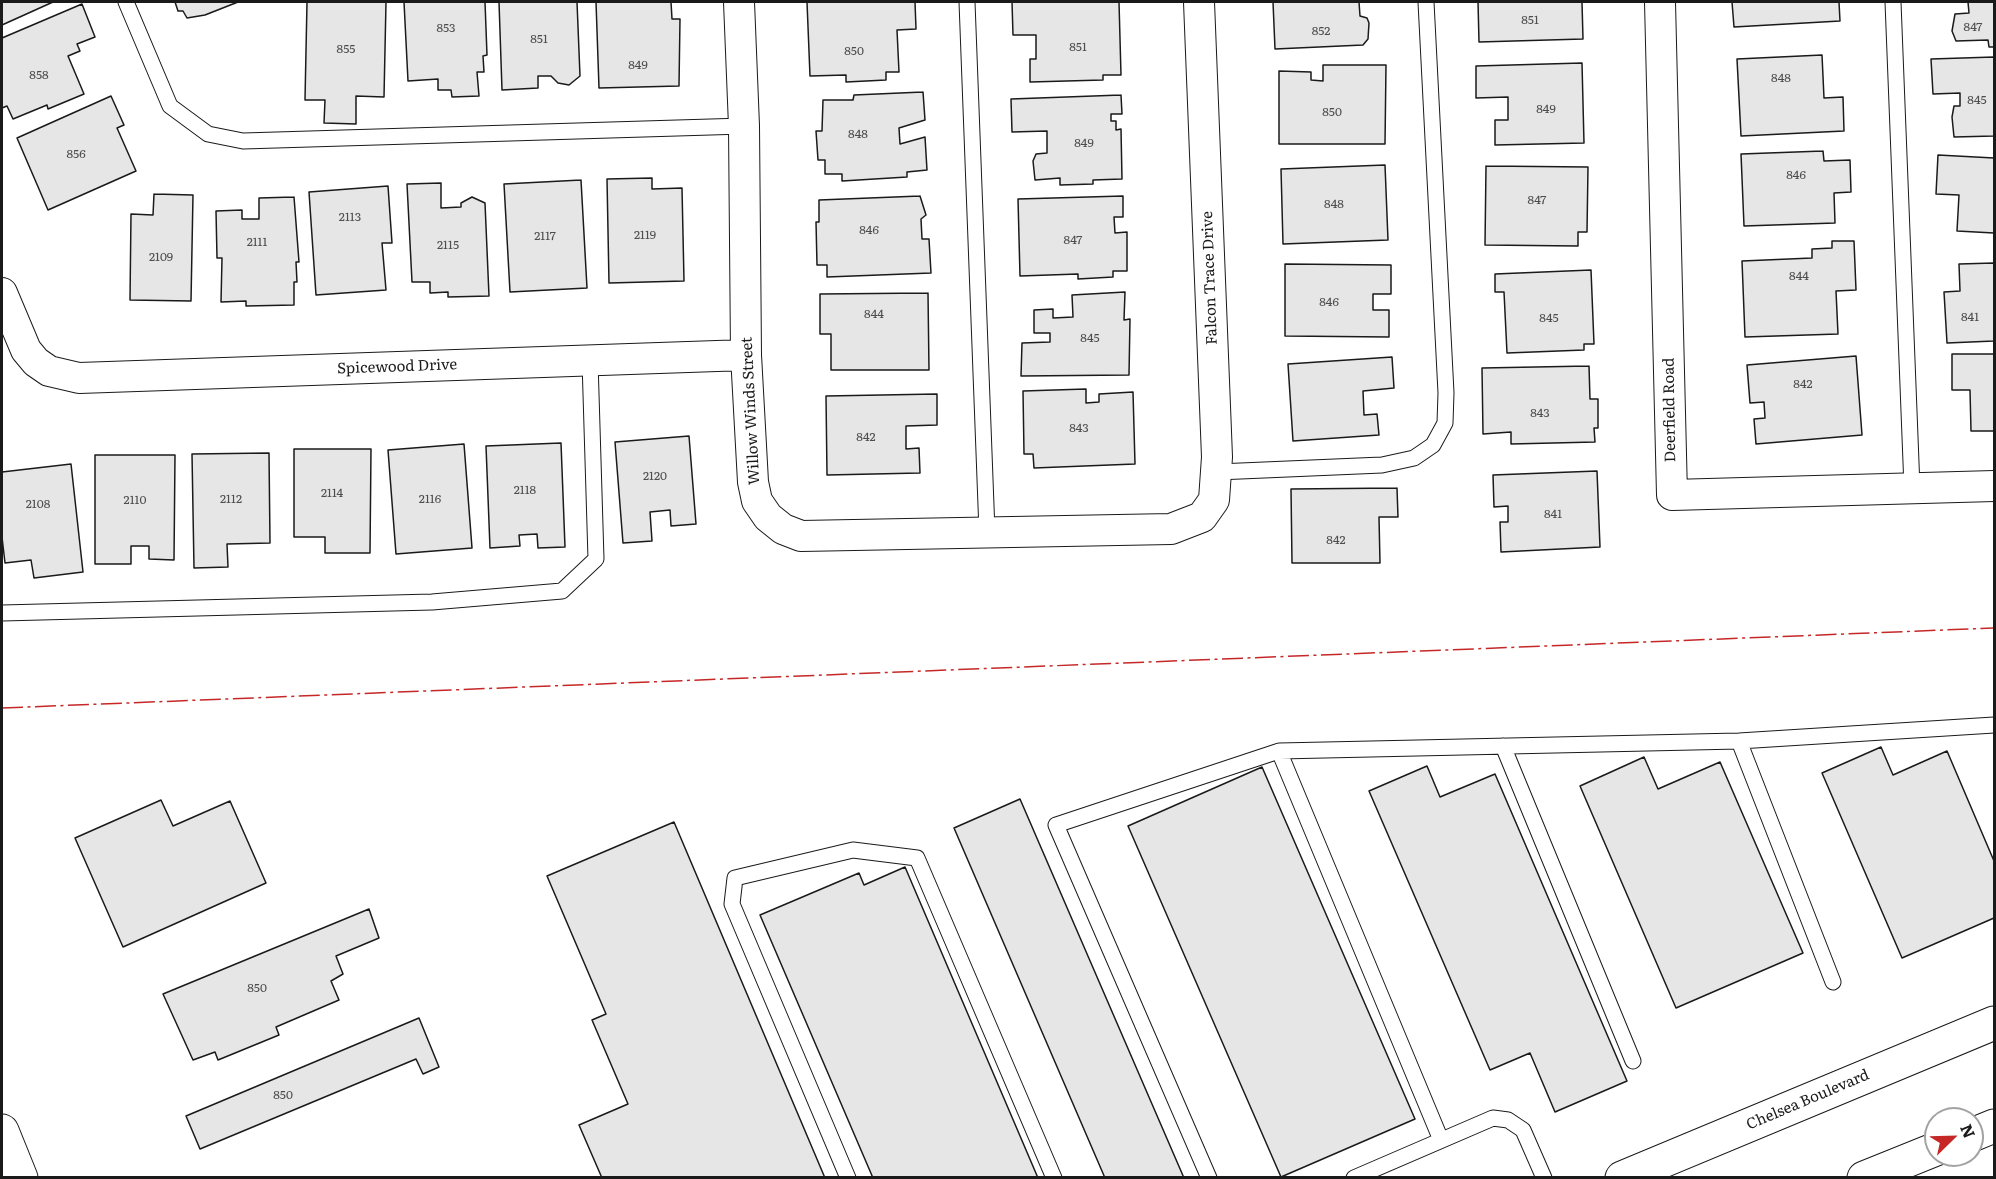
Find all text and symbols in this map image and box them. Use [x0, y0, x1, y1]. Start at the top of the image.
house number: 851 [1521, 13, 1539, 27]
house number: 847 [1964, 20, 1982, 34]
house number: 853 [436, 21, 456, 35]
house number: 852 [1312, 24, 1330, 38]
house number: 851 [530, 32, 548, 46]
house number: 851 [1069, 40, 1087, 54]
house number: 855 [337, 42, 355, 56]
house number: 850 [844, 44, 864, 58]
house number: 849 [628, 58, 648, 72]
house number: 858 [29, 68, 49, 82]
house number: 848 [1771, 71, 1791, 85]
house number: 845 [1967, 93, 1987, 107]
house number: 849 [1536, 102, 1556, 116]
house number: 850 [1322, 105, 1342, 119]
house number: 848 [848, 127, 868, 141]
house number: 849 [1074, 136, 1094, 150]
house number: 856 [66, 147, 86, 161]
house number: 846 [1786, 168, 1806, 182]
house number: 847 [1528, 193, 1546, 207]
house number: 848 [1324, 197, 1344, 211]
house number: 2113 [339, 210, 361, 224]
street label: Falcon Trace Drive [1199, 211, 1221, 345]
house number: 846 [859, 223, 879, 237]
house number: 2119 [634, 228, 656, 242]
house number: 2117 [534, 229, 556, 243]
house number: 847 [1064, 233, 1082, 247]
house number: 2111 [247, 235, 267, 249]
house number: 2115 [437, 238, 459, 252]
house number: 2109 [149, 250, 173, 264]
house number: 844 [1789, 269, 1809, 283]
house number: 846 [1319, 295, 1339, 309]
house number: 844 [864, 307, 884, 321]
house number: 841 [1961, 310, 1979, 324]
house number: 845 [1539, 311, 1559, 325]
house number: 845 [1080, 331, 1100, 345]
street label: Willow Winds Street [738, 336, 764, 486]
street label: Spicewood Drive [337, 356, 457, 378]
street label: Deerfield Road [1660, 358, 1680, 462]
house number: 842 [1793, 377, 1813, 391]
house number: 843 [1530, 406, 1550, 420]
house number: 843 [1069, 421, 1089, 435]
house number: 842 [856, 430, 876, 444]
house number: 2120 [643, 469, 667, 483]
house number: 2118 [514, 483, 536, 497]
house number: 2114 [321, 486, 343, 500]
house number: 2112 [220, 492, 242, 506]
house number: 2116 [419, 492, 441, 506]
house number: 2110 [124, 493, 146, 507]
house number: 2108 [26, 497, 50, 511]
house number: 841 [1544, 507, 1562, 521]
house number: 842 [1326, 533, 1346, 547]
house number: 850 [247, 981, 267, 995]
street label: Chelsea Boulevard [1744, 1066, 1872, 1134]
house number: 850 [273, 1088, 293, 1102]
north arrow [1924, 1107, 1984, 1167]
text: N [1955, 1120, 1982, 1142]

